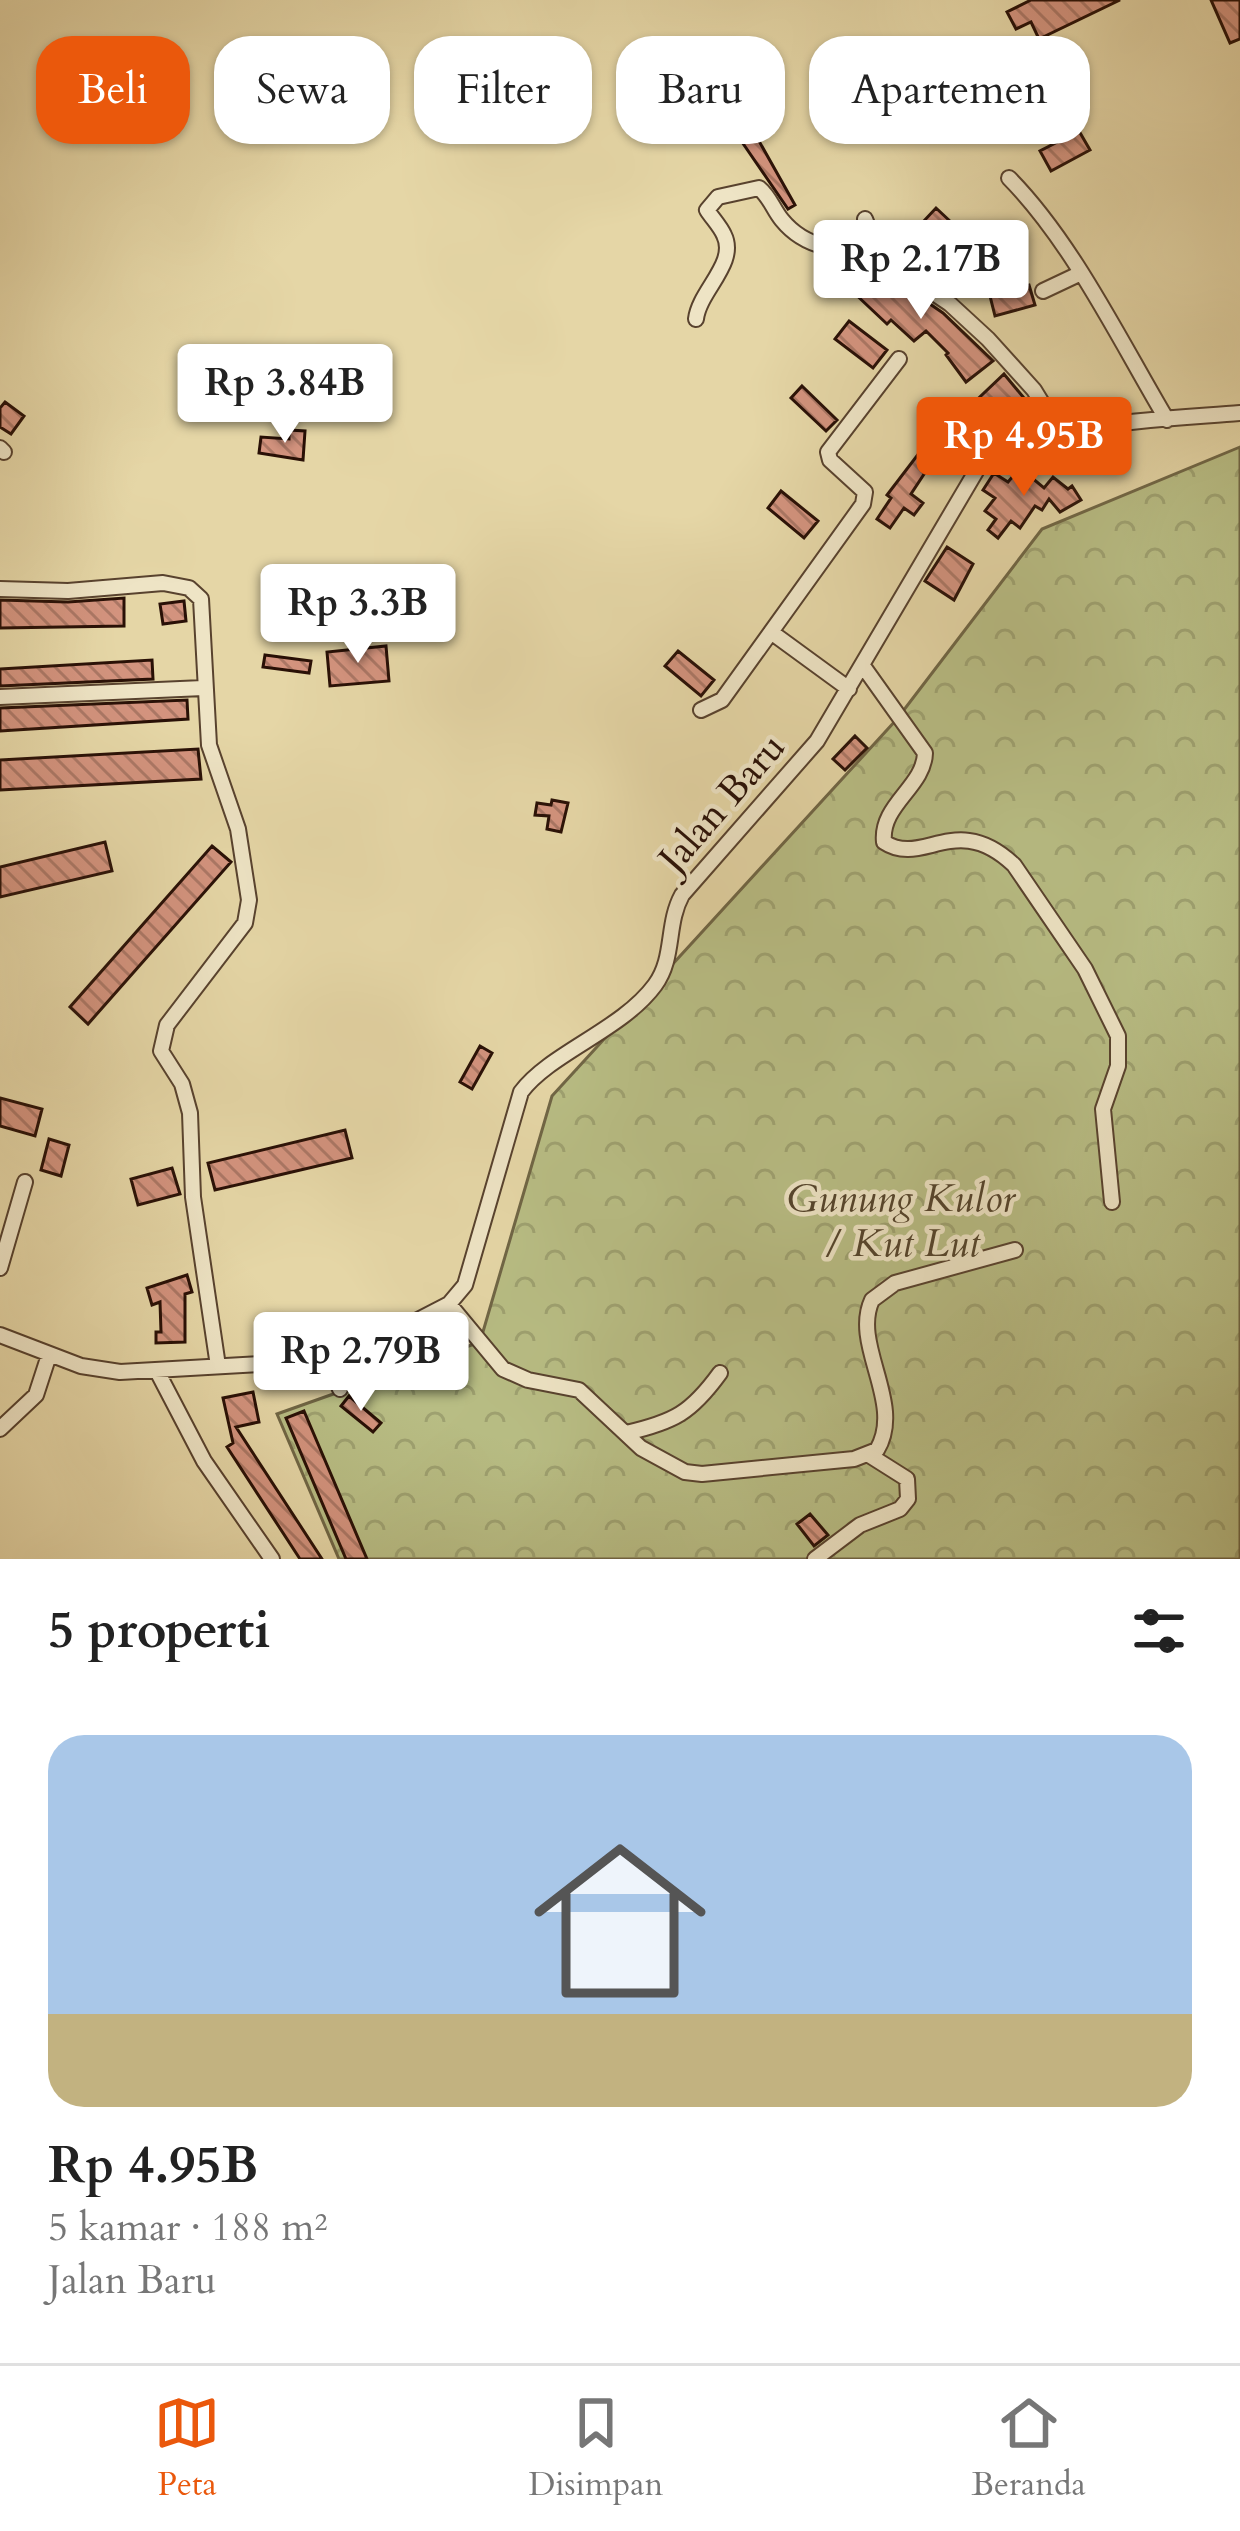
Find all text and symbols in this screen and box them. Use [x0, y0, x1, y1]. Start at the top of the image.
chip: Beli [36, 36, 190, 144]
chip: Sewa [214, 36, 390, 144]
chip: Filter [414, 36, 592, 144]
chip: Baru [616, 36, 785, 144]
chip: Apartemen [809, 36, 1090, 144]
pin: Rp 2.17B [797, 220, 1045, 322]
text: Rp 2.17B [841, 232, 1001, 285]
pin: Rp 3.84B [161, 344, 409, 446]
text: Rp 3.84B [205, 356, 365, 409]
pin: Rp 4.95B [900, 397, 1148, 499]
text: Rp 4.95B [944, 409, 1104, 462]
pin: Rp 3.3B [247, 564, 469, 666]
text: Rp 3.3B [288, 576, 428, 629]
street label: Jalan Baru [644, 722, 797, 888]
park label: Gunung Kulor / Kut Lut [787, 1172, 1017, 1270]
pin: Rp 2.79B [237, 1312, 485, 1414]
text: Rp 2.79B [281, 1324, 441, 1377]
text: 5 properti [48, 1596, 271, 1666]
icon: filters [1126, 1598, 1192, 1664]
icon: home [512, 1813, 728, 2029]
text: Rp 4.95B [48, 2131, 258, 2201]
text: 5 kamar · 188 m² [48, 2201, 328, 2254]
text: Jalan Baru [48, 2254, 216, 2307]
tab: Peta [154, 2390, 220, 2507]
tab: Disimpan [528, 2390, 663, 2507]
tab: Beranda [972, 2390, 1086, 2507]

